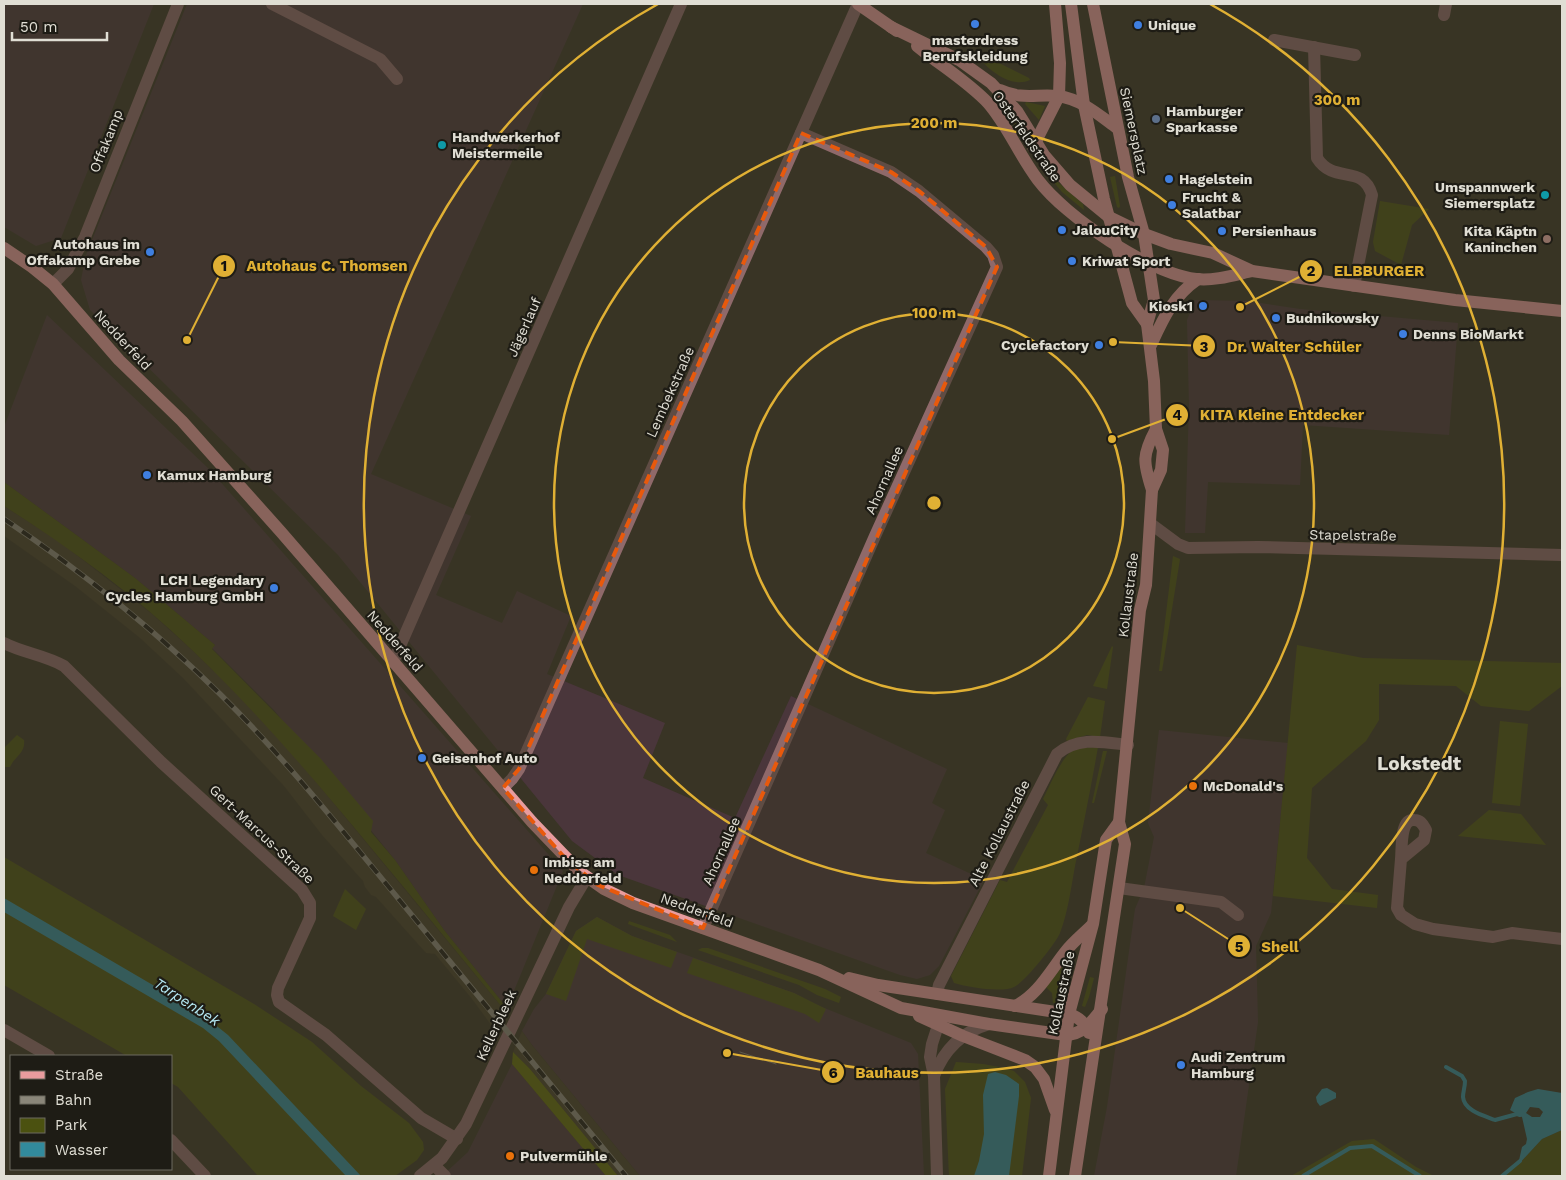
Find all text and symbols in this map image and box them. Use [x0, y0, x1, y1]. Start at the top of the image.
scale bar [12, 10, 108, 42]
place label: Unique [1148, 17, 1196, 33]
text: 50 m [20, 18, 57, 36]
marker: masterdress Berufskleidung [969, 18, 981, 30]
marker: Unique [1132, 19, 1144, 31]
place label: masterdress Berufskleidung [922, 32, 1028, 64]
street label: Siemersplatz [1117, 86, 1151, 176]
street label: Osterfeldstraße [990, 87, 1064, 185]
text: 300 m [1314, 91, 1360, 109]
place label: Hamburger Sparkasse [1166, 103, 1243, 135]
street label: Offakamp [86, 107, 126, 175]
marker: Hamburger Sparkasse [1150, 113, 1162, 125]
text: 200 m [911, 114, 957, 132]
place label: Handwerkerhof Meistermeile [452, 129, 560, 161]
marker: Handwerkerhof Meistermeile [436, 139, 448, 151]
place label: Hagelstein [1179, 171, 1253, 187]
marker: Hagelstein [1163, 173, 1175, 185]
place label: Umspannwerk Siemersplatz [1435, 179, 1535, 211]
place label: Frucht & Salatbar [1182, 189, 1241, 221]
marker: Umspannwerk Siemersplatz [1539, 189, 1551, 201]
marker: Frucht & Salatbar [1166, 199, 1178, 211]
place label: JalouCity [1072, 222, 1138, 238]
place label: Persienhaus [1232, 223, 1317, 239]
place label: Kita Käptn Kaninchen [1464, 223, 1537, 255]
marker: JalouCity [1056, 224, 1068, 236]
marker: Persienhaus [1216, 225, 1228, 237]
marker: Kita Käptn Kaninchen [1541, 233, 1553, 245]
place label: Autohaus im Offakamp Grebe [27, 236, 140, 268]
marker: Autohaus im Offakamp Grebe [144, 246, 156, 258]
callout: Autohaus C. Thomsen [211, 251, 417, 281]
place label: Kriwat Sport [1082, 253, 1170, 269]
marker: Kriwat Sport [1066, 255, 1078, 267]
callout: ELBBURGER [1299, 256, 1434, 286]
text: 1 [221, 257, 227, 275]
text: Autohaus C. Thomsen [246, 257, 408, 275]
text: 2 [1307, 262, 1316, 280]
text: ELBBURGER [1334, 262, 1425, 280]
street label: Jägerlauf [504, 294, 544, 359]
place label: Kiosk1 [1149, 298, 1193, 314]
marker: Kiosk1 [1197, 300, 1209, 312]
text: 100 m [912, 304, 956, 322]
street label: Nedderfeld [91, 307, 155, 373]
place label: Budnikowsky [1286, 310, 1379, 326]
marker: Budnikowsky [1270, 312, 1282, 324]
place label: Denns BioMarkt [1413, 326, 1524, 342]
marker: Denns BioMarkt [1397, 328, 1409, 340]
callout: Dr. Walter Schüler [1191, 331, 1371, 361]
place label: Cyclefactory [1001, 337, 1089, 353]
text: 3 [1200, 338, 1209, 356]
text: Dr. Walter Schüler [1227, 338, 1362, 356]
marker: Cyclefactory [1093, 339, 1105, 351]
street label: Lembekstraße [643, 344, 697, 440]
callout: KITA Kleine Entdecker [1165, 400, 1374, 430]
text: 4 [1172, 406, 1182, 424]
text: KITA Kleine Entdecker [1200, 406, 1365, 424]
street label: Ahornallee [862, 443, 906, 517]
place label: Kamux Hamburg [157, 467, 271, 483]
marker: Kamux Hamburg [141, 469, 153, 481]
centre of rings [925, 494, 943, 512]
street label: Stapelstraße [1309, 526, 1397, 544]
street label: Kollaustraße [1115, 552, 1141, 638]
place label: LCH Legendary Cycles Hamburg GmbH [105, 572, 264, 604]
marker: LCH Legendary Cycles Hamburg GmbH [268, 582, 280, 594]
street label: Nedderfeld [364, 607, 426, 675]
place label: Geisenhof Auto [432, 750, 537, 766]
marker: Geisenhof Auto [416, 752, 428, 764]
district label: Lokstedt [1377, 752, 1462, 775]
street label: Alte Kollaustraße [965, 777, 1033, 889]
place label: McDonald's [1203, 778, 1284, 794]
marker: McDonald's [1187, 780, 1199, 792]
street label: Gert-Marcus-Straße [206, 781, 318, 887]
street label: Ahornallee [699, 814, 743, 888]
place label: Imbiss am Nedderfeld [544, 854, 621, 886]
marker: Imbiss am Nedderfeld [528, 864, 540, 876]
street label: Nedderfeld [659, 889, 735, 931]
callout: Shell [1226, 931, 1309, 961]
text: 5 [1235, 938, 1244, 956]
text: Shell [1261, 938, 1299, 956]
street label: Kollaustraße [1044, 950, 1078, 1036]
water label: Tarpenbek [150, 974, 224, 1031]
street label: Kellerbleek [473, 987, 519, 1063]
place label: Audi Zentrum Hamburg [1191, 1049, 1285, 1081]
legend [10, 1055, 172, 1170]
callout: Bauhaus [821, 1057, 929, 1087]
marker: Audi Zentrum Hamburg [1175, 1059, 1187, 1071]
text: 6 [828, 1064, 838, 1082]
text: Bauhaus [855, 1064, 919, 1082]
text: Straße [55, 1066, 103, 1084]
text: Bahn [55, 1091, 92, 1109]
text: Park [55, 1116, 88, 1134]
text: Wasser [55, 1141, 108, 1159]
place label: Pulvermühle [520, 1148, 607, 1164]
marker: Pulvermühle [504, 1150, 516, 1162]

